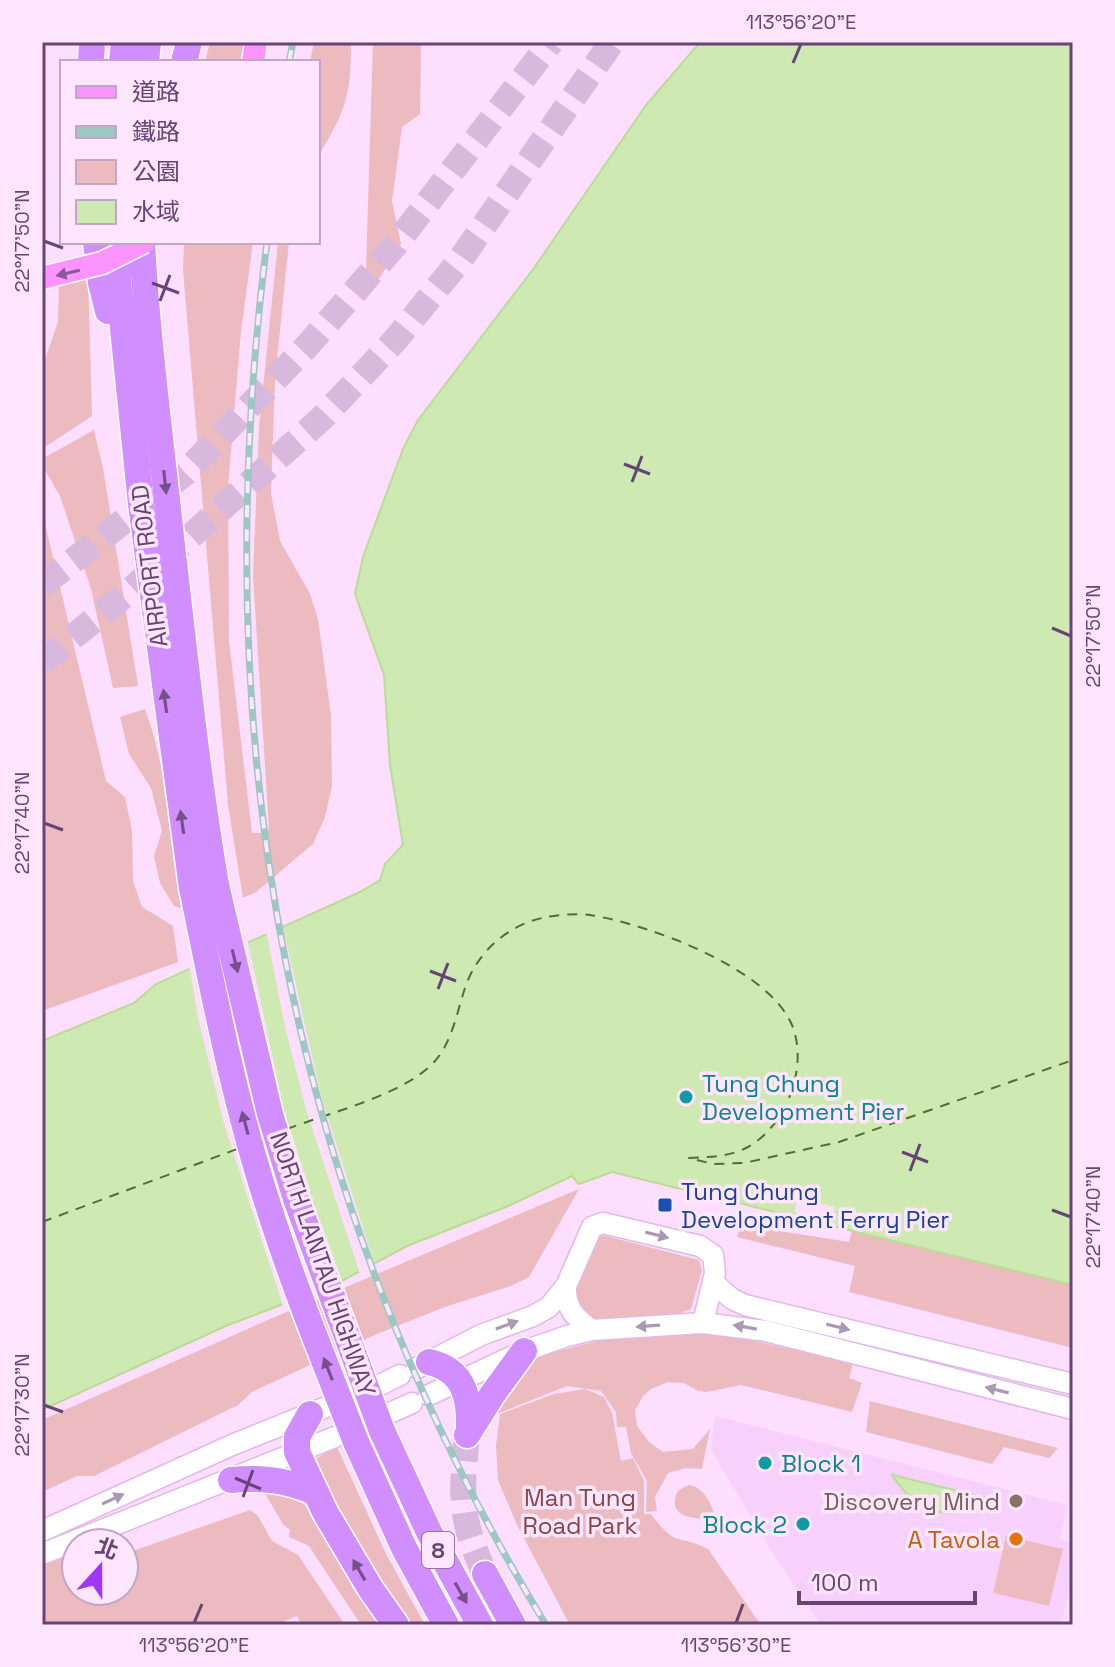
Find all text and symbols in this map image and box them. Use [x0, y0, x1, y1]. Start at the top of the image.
text: 113°56'20"E [746, 9, 856, 35]
legend [60, 60, 320, 244]
text: 道路 [132, 76, 180, 107]
text: 鐵路 [132, 116, 180, 147]
text: 公園 [132, 156, 180, 187]
text: 22°17'50"N [9, 190, 35, 292]
text: 水域 [132, 196, 180, 227]
one-way arrow [55, 267, 80, 280]
one-way arrow [159, 470, 172, 495]
street label: AIRPORT ROAD [124, 483, 174, 649]
text: 22°17'50"N [1080, 585, 1106, 687]
one-way arrow [158, 688, 171, 713]
text: 22°17'40"N [9, 772, 35, 874]
one-way arrow [176, 809, 189, 834]
one-way arrow [229, 948, 241, 973]
place label: Tung Chung Development Pier [702, 1068, 904, 1127]
marker: Tung Chung Development Pier [677, 1088, 695, 1106]
one-way arrow [238, 1111, 250, 1136]
street label: NORTH LANTAU HIGHWAY [263, 1128, 383, 1401]
text: 22°17'40"N [1080, 1166, 1106, 1268]
place label: Tung Chung Development Ferry Pier [681, 1176, 949, 1235]
marker: Tung Chung Development Ferry Pier [656, 1196, 674, 1214]
one-way arrow [644, 1230, 669, 1242]
one-way arrow [495, 1318, 519, 1331]
one-way arrow [635, 1320, 660, 1333]
one-way arrow [732, 1320, 757, 1332]
one-way arrow [825, 1321, 850, 1334]
text: 22°17'30"N [9, 1353, 35, 1457]
one-way arrow [321, 1357, 334, 1381]
one-way arrow [985, 1383, 1010, 1395]
place label: Block 1 [781, 1448, 861, 1479]
marker: Block 1 [756, 1454, 774, 1472]
park label: Man Tung Road Park [523, 1482, 638, 1541]
place label: Discovery Mind [823, 1486, 1000, 1517]
one-way arrow [101, 1492, 125, 1506]
marker: Discovery Mind [1007, 1492, 1025, 1510]
place label: Block 2 [703, 1509, 787, 1540]
marker: Block 2 [794, 1515, 812, 1533]
place label: A Tavola [908, 1524, 1000, 1555]
north arrow [60, 1527, 140, 1607]
marker: A Tavola [1007, 1530, 1025, 1548]
text: 北 [92, 1531, 122, 1565]
road number: 8 [422, 1532, 454, 1568]
scale bar [799, 1555, 975, 1605]
one-way arrow [353, 1559, 367, 1581]
text: 100 m [811, 1567, 879, 1598]
one-way arrow [454, 1582, 468, 1604]
text: 113°56'20"E [139, 1632, 249, 1658]
text: 113°56'30"E [681, 1632, 791, 1658]

